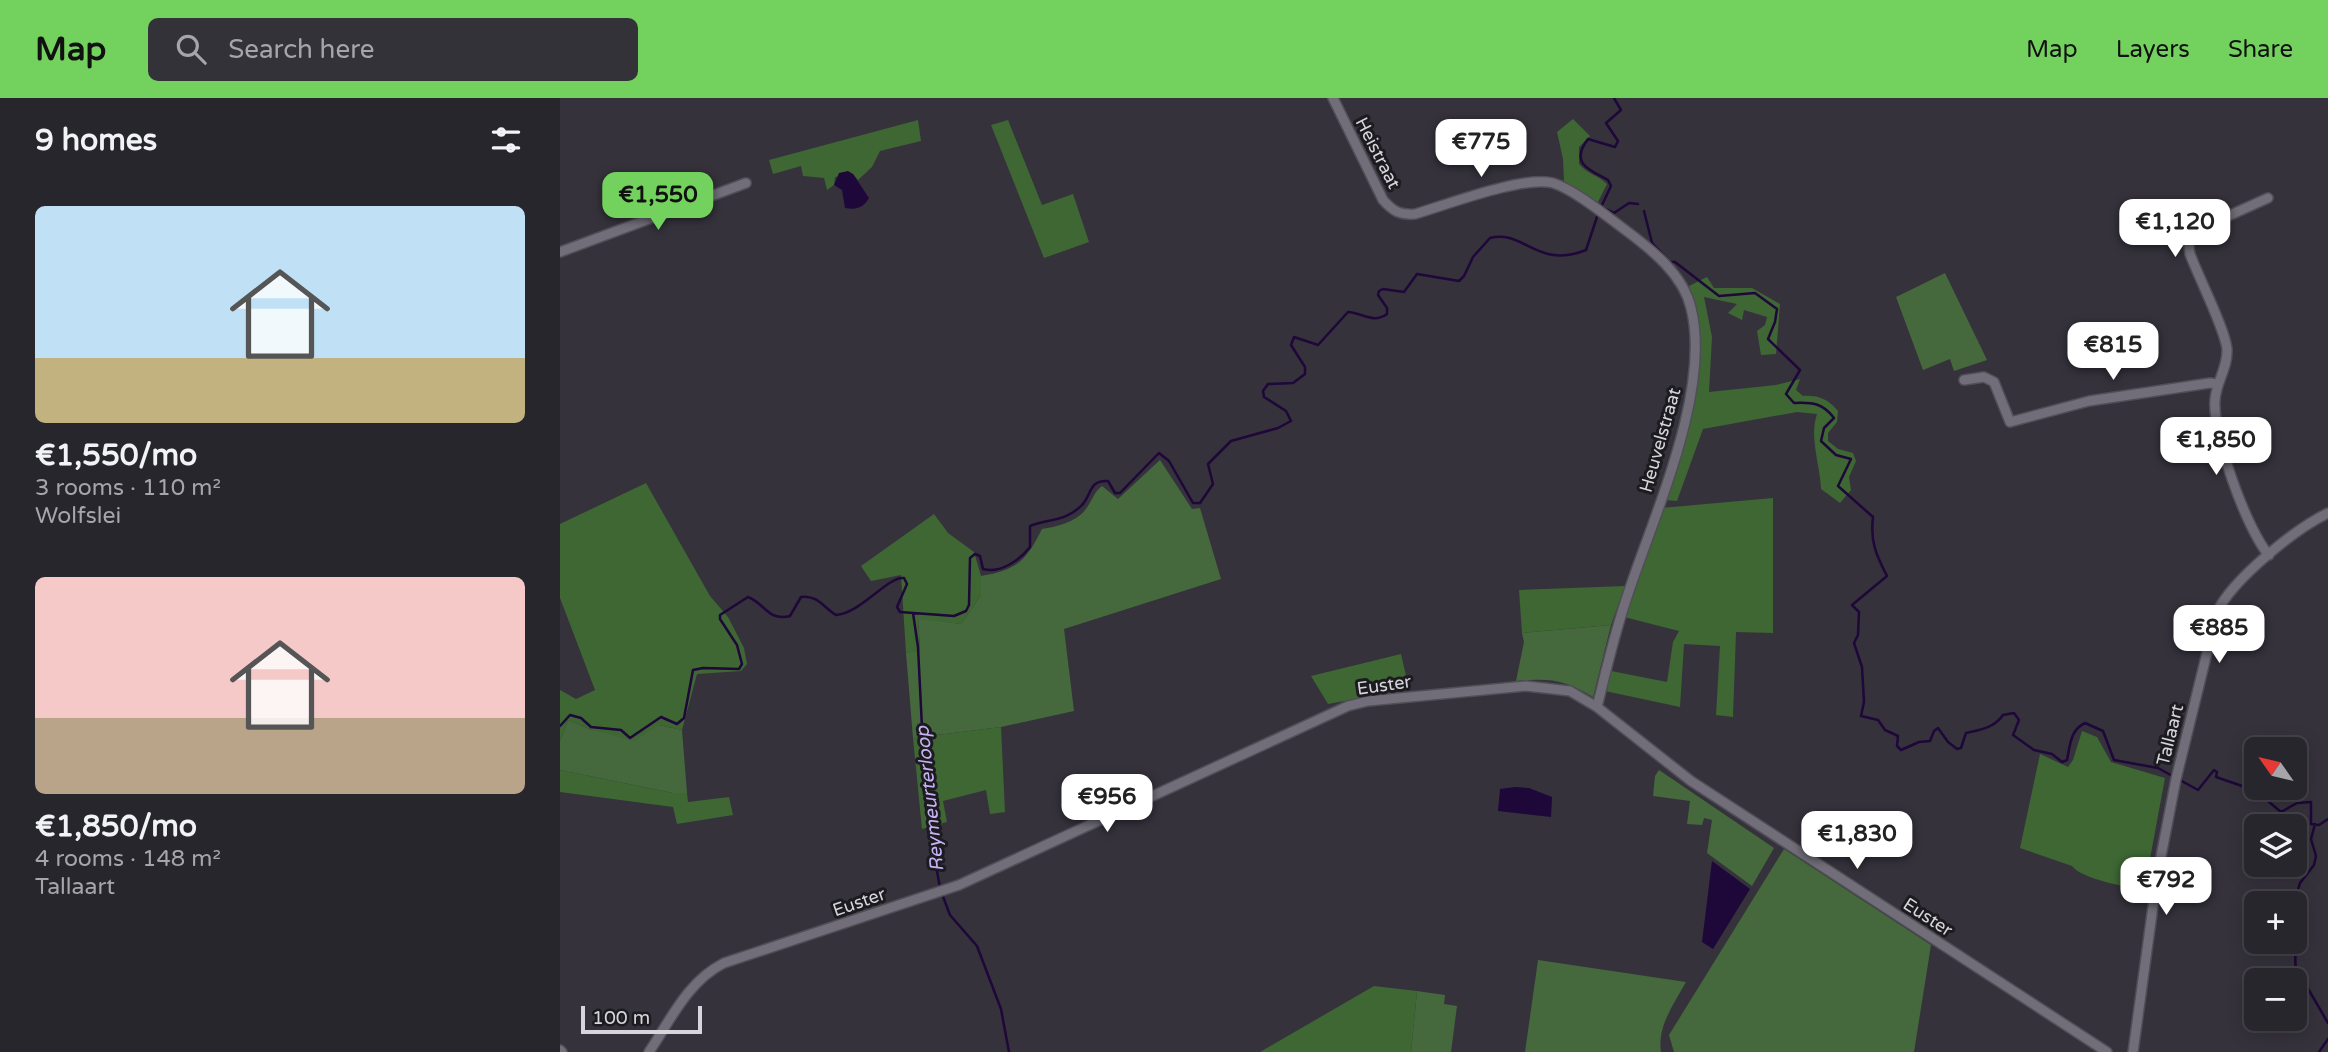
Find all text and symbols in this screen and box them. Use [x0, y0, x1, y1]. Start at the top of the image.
search box [148, 18, 638, 81]
text: Map [35, 30, 106, 69]
icon: search [172, 30, 210, 68]
text: Search here [228, 34, 374, 65]
text: Map [2026, 35, 2078, 64]
text: Layers [2116, 35, 2190, 64]
text: Share [2228, 35, 2293, 64]
street label: Heistraat [1351, 114, 1405, 193]
pin: €775 [1440, 120, 1522, 179]
icon: filters [487, 121, 525, 159]
text: 9 homes [35, 122, 157, 159]
text: €775 [1451, 128, 1511, 156]
pin: €1,550 [601, 172, 715, 232]
text: €1,550 [618, 181, 698, 209]
pin: €1,120 [2118, 200, 2232, 259]
text: €1,120 [2135, 208, 2215, 236]
icon: home [217, 251, 343, 377]
pin: €815 [2072, 322, 2154, 382]
text: €815 [2083, 331, 2143, 359]
street label: Heuvelstraat [1635, 385, 1685, 495]
pin: €1,850 [2159, 418, 2273, 477]
text: €1,850 [2176, 426, 2256, 454]
text: €1,550/mo [35, 437, 197, 474]
text: 3 rooms · 110 m² [35, 474, 221, 502]
text: Wolfslei [35, 502, 121, 530]
pin: €885 [2178, 606, 2260, 665]
text: €885 [2189, 614, 2249, 642]
icon: home [217, 622, 343, 748]
street label: Euster [1355, 670, 1413, 700]
street label: Tallaart [2152, 702, 2188, 768]
water label: Reymeurterloop [911, 724, 949, 873]
north arrow [2244, 737, 2306, 800]
map controls [2244, 737, 2307, 1031]
pin: €956 [1066, 774, 1148, 834]
text: €956 [1077, 783, 1137, 811]
text: €1,850/mo [35, 808, 197, 845]
pin: €1,830 [1800, 812, 1914, 871]
button: layers [2244, 814, 2307, 877]
text: €1,830 [1817, 820, 1897, 848]
text: 4 rooms · 148 m² [35, 845, 221, 873]
pin: €792 [2125, 858, 2207, 917]
text: €792 [2136, 866, 2196, 894]
text: Tallaart [35, 873, 115, 901]
street label: Euster [830, 883, 888, 921]
button: + [2244, 891, 2307, 954]
street label: Euster [1899, 893, 1957, 941]
button: − [2244, 968, 2307, 1031]
scale bar [581, 1003, 702, 1035]
text: 100 m [592, 1007, 650, 1029]

